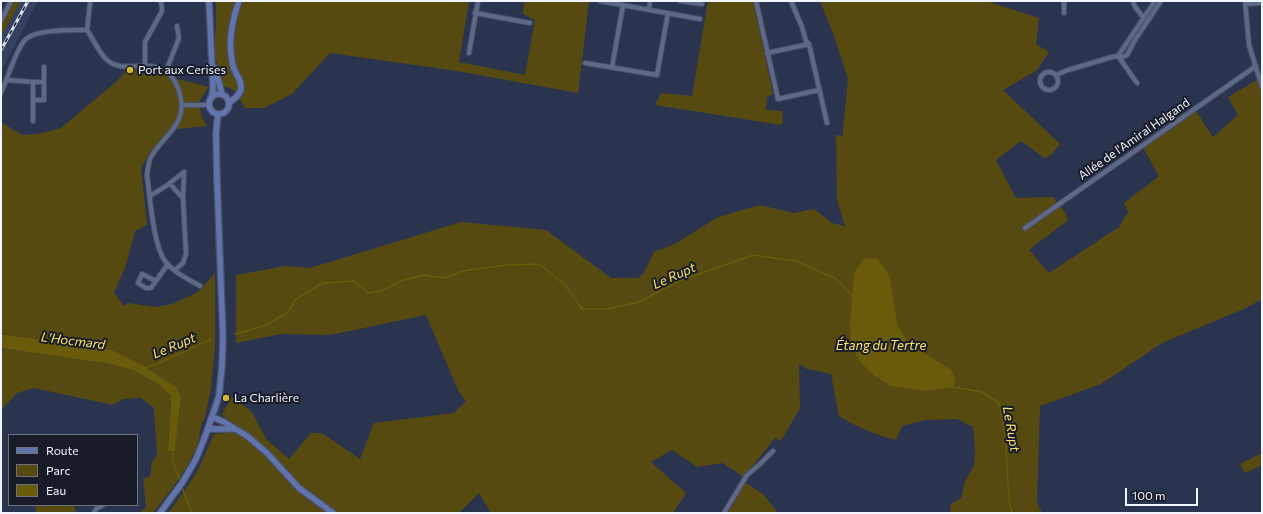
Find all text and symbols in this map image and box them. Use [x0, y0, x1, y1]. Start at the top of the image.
place label: Port aux Cerises [138, 63, 226, 77]
marker: Port aux Cerises [125, 65, 135, 75]
street label: Allée de l'Amiral Halgand [1076, 95, 1192, 183]
water label: Le Rupt [650, 260, 698, 292]
water label: L'Hocmard [40, 329, 106, 353]
water label: Le Rupt [150, 330, 198, 362]
water label: Étang du Tertre [836, 338, 926, 354]
place label: La Charlière [234, 391, 299, 405]
marker: La Charlière [221, 393, 231, 403]
water label: Le Rupt [999, 405, 1023, 453]
legend [8, 434, 138, 506]
text: Route [46, 443, 79, 457]
text: Parc [46, 463, 70, 477]
scale bar [1127, 480, 1200, 506]
text: Eau [46, 483, 66, 497]
text: 100 m [1132, 488, 1166, 502]

